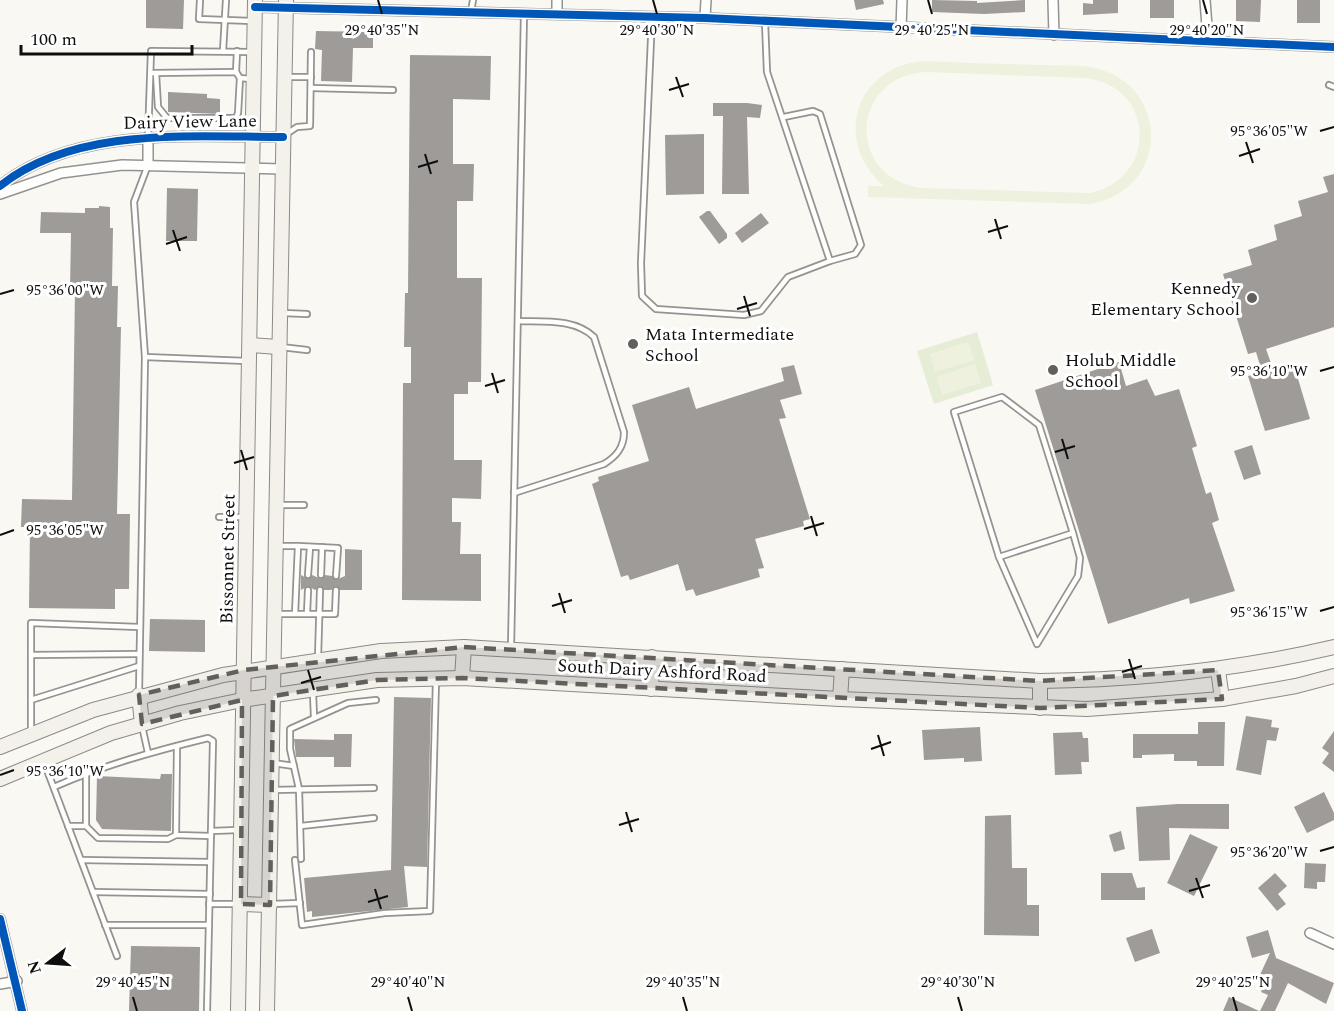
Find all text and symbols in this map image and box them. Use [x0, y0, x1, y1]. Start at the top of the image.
scale bar [21, 18, 192, 56]
text: 29°40'35"N [345, 19, 420, 42]
text: 29°40'30"N [620, 19, 695, 42]
text: 29°40'25"N [895, 19, 970, 42]
text: 29°40'20"N [1170, 19, 1245, 42]
text: 100 m [30, 26, 77, 53]
street label: Dairy View Lane [123, 107, 257, 137]
text: 95°36'05"W [1230, 120, 1308, 143]
place label: Kennedy Elementary School [1090, 275, 1241, 323]
text: 95°36'00"W [26, 279, 104, 302]
marker: Kennedy Elementary School [1245, 291, 1259, 305]
place label: Mata Intermediate School [645, 321, 794, 369]
marker: Mata Intermediate School [626, 337, 640, 351]
place label: Holub Middle School [1065, 347, 1176, 395]
text: 95°36'10"W [1230, 360, 1308, 383]
marker: Holub Middle School [1046, 363, 1060, 377]
street label: Bissonnet Street [213, 494, 243, 624]
text: 95°36'05"W [26, 519, 104, 542]
text: 95°36'15"W [1230, 601, 1308, 624]
street label: South Dairy Ashford Road [557, 652, 767, 690]
text: 95°36'10"W [26, 760, 104, 783]
text: 95°36'20"W [1230, 841, 1308, 864]
north arrow [18, 933, 78, 993]
text: N [21, 957, 48, 977]
text: 29°40'45"N [96, 971, 171, 994]
text: 29°40'40"N [371, 971, 446, 994]
text: 29°40'35"N [646, 971, 721, 994]
text: 29°40'30"N [921, 971, 996, 994]
text: 29°40'25"N [1196, 971, 1271, 994]

